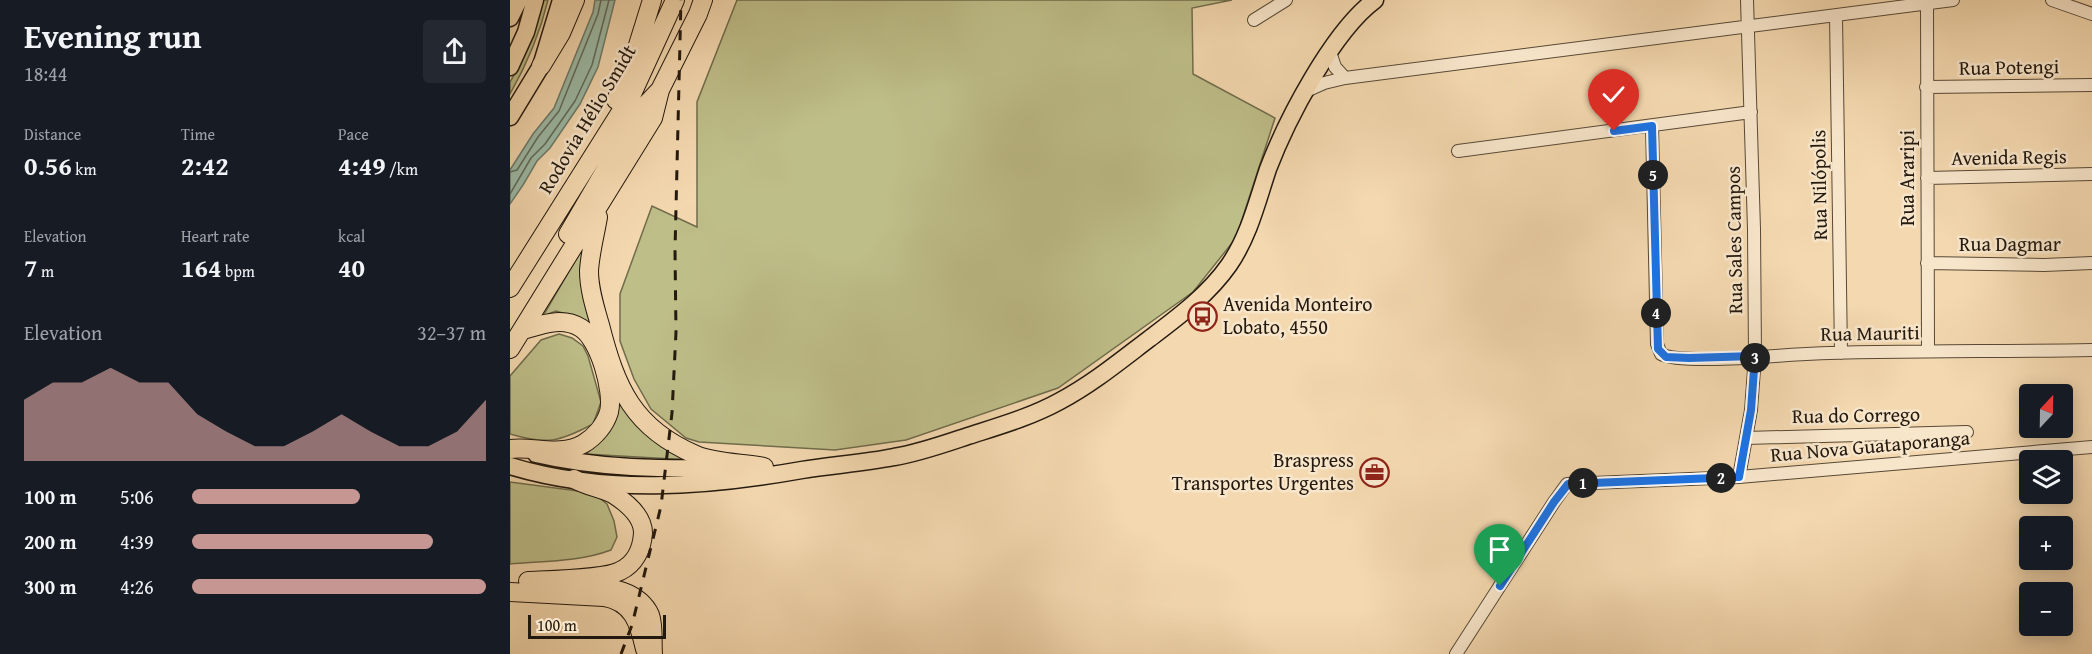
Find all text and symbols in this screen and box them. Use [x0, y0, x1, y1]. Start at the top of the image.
text: Evening run [24, 12, 201, 60]
button: share [423, 20, 486, 83]
street label: Rodovia Hélio Smidt [530, 39, 643, 199]
street label: Rua Potengi [1959, 51, 2060, 82]
text: 18:44 [24, 59, 67, 88]
pin [1588, 69, 1639, 131]
icon: check [1597, 78, 1630, 111]
text: Distance [24, 122, 81, 146]
text: Time [181, 122, 215, 146]
text: Pace [338, 122, 369, 146]
street label: Rua Nilópolis [1803, 129, 1834, 241]
street label: Rua Araripi [1892, 130, 1921, 226]
street label: Avenida Regis [1951, 141, 2067, 172]
text: 0.56 [24, 146, 72, 185]
text: 2:42 [181, 146, 229, 185]
text: 4:49 [338, 146, 386, 185]
text: km [72, 157, 96, 181]
text: /km [386, 157, 418, 181]
pin: 5 [1638, 160, 1668, 190]
text: 5 [1649, 163, 1657, 187]
street label: Rua Sales Campos [1718, 166, 1749, 314]
text: Elevation [24, 224, 87, 248]
text: Heart rate [181, 224, 250, 248]
text: kcal [338, 224, 365, 248]
street label: Rua Dagmar [1959, 229, 2061, 258]
text: 7 [24, 248, 37, 287]
text: 164 [181, 248, 221, 287]
text: 40 [338, 248, 365, 287]
text: m [37, 259, 54, 283]
text: bpm [221, 259, 255, 283]
place label: Avenida Monteiro Lobato, 4550 [1223, 289, 1372, 341]
pin: 4 [1641, 298, 1671, 328]
bus stop icon: Avenida Monteiro Lobato, 4550 [1186, 300, 1218, 332]
text: 4 [1652, 301, 1660, 325]
street label: Rua Mauriti [1820, 317, 1920, 348]
text: Elevation [24, 318, 102, 347]
text: 32–37 m [417, 318, 486, 347]
pin: 3 [1740, 343, 1770, 373]
text: 3 [1751, 346, 1759, 370]
north arrow [2019, 384, 2073, 438]
map controls [2019, 384, 2073, 636]
street label: Rua do Corrego [1792, 399, 1920, 430]
street label: Rua Nova Guataporanga [1769, 422, 1971, 469]
place label: Braspress Transportes Urgentes [1172, 445, 1354, 497]
button: layers [2019, 450, 2073, 504]
office icon: Braspress Transportes Urgentes [1359, 456, 1391, 488]
pin: 2 [1706, 463, 1736, 493]
text: 2 [1717, 466, 1725, 490]
pin: 1 [1568, 468, 1598, 498]
text: 1 [1579, 471, 1587, 495]
text: 100 m [24, 482, 77, 511]
text: 5:06 [120, 482, 154, 511]
button: + [2019, 516, 2073, 570]
pin [1474, 524, 1525, 586]
text: 200 m [24, 527, 77, 556]
text: 4:39 [120, 527, 154, 556]
icon: arrive [1483, 533, 1516, 566]
text: 300 m [24, 572, 77, 601]
text: 4:26 [120, 572, 154, 601]
button: − [2019, 582, 2073, 636]
scale bar [528, 612, 666, 640]
text: 100 m [537, 613, 577, 637]

